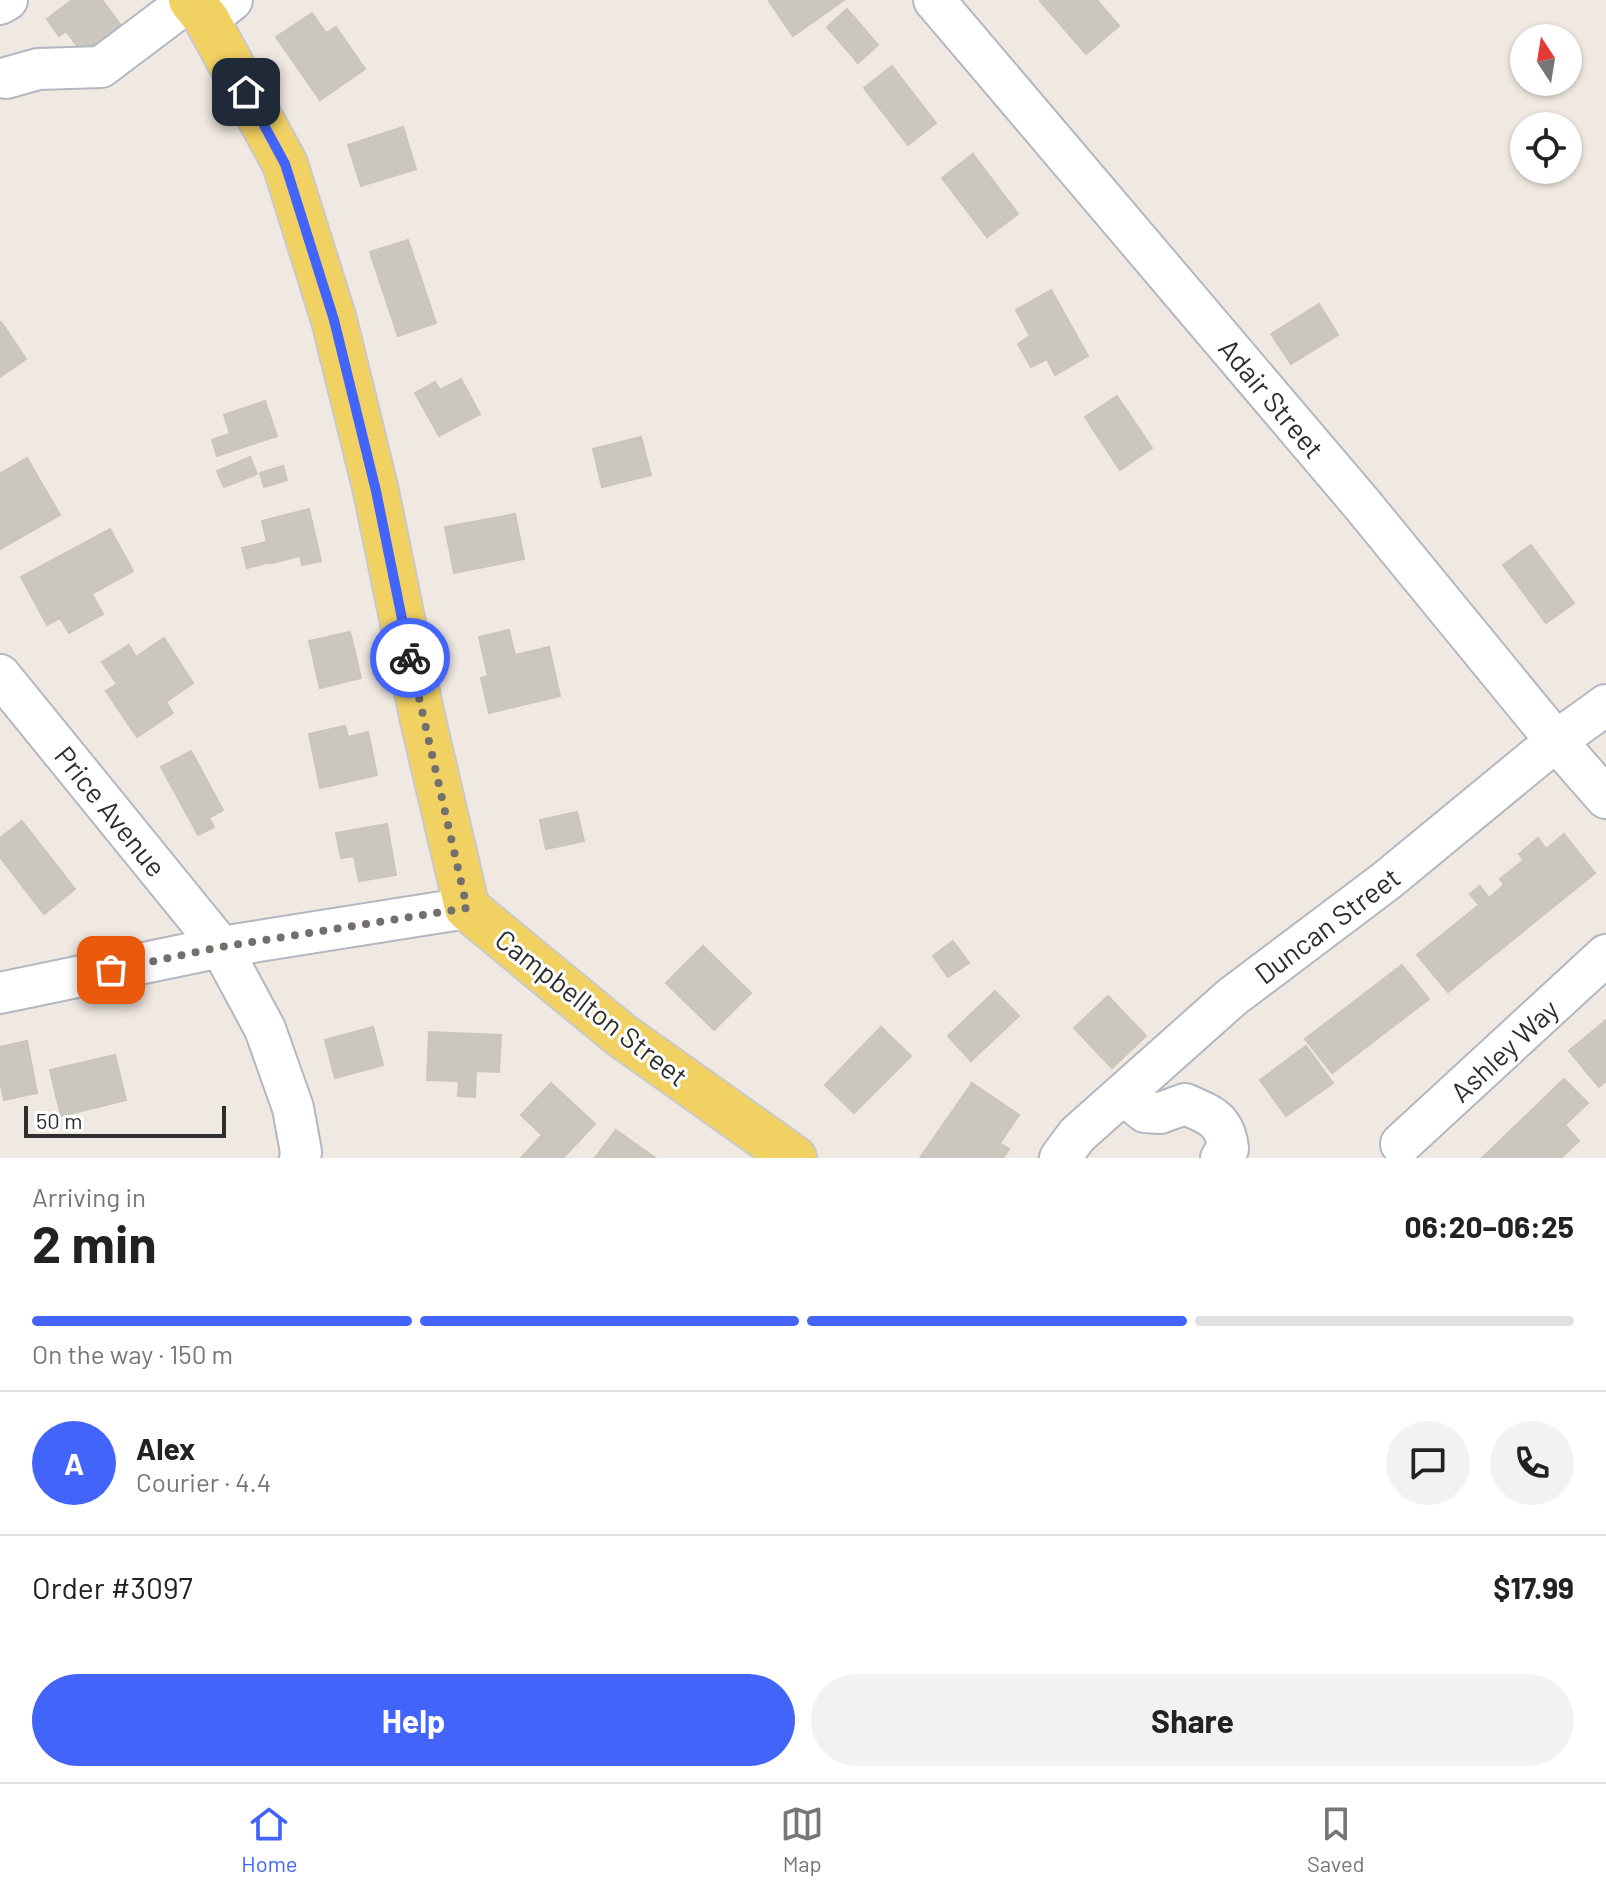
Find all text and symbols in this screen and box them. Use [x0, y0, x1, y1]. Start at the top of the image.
north arrow [1510, 24, 1582, 96]
map controls [1510, 24, 1582, 184]
pin [212, 58, 280, 126]
icon: home [224, 70, 268, 114]
button: locate [1510, 112, 1582, 184]
street label: Adair Street [1212, 331, 1332, 465]
courier [370, 618, 450, 698]
icon: bike [388, 636, 432, 680]
street label: Price Avenue [48, 739, 174, 883]
street label: Duncan Street [1248, 859, 1406, 991]
street label: Campbellton Street [489, 921, 695, 1093]
pin [77, 936, 145, 1004]
icon: bag [89, 948, 133, 992]
street label: Ashley Way [1443, 991, 1565, 1109]
scale bar [24, 1102, 226, 1138]
text: 50 m [36, 1107, 82, 1133]
text: Arriving in [32, 1181, 146, 1212]
text: 06:20–06:25 [1405, 1208, 1574, 1244]
text: 2 min [32, 1211, 157, 1273]
text: On the way · 150 m [32, 1338, 233, 1369]
button: chat [1386, 1421, 1470, 1505]
button: phone [1490, 1421, 1574, 1505]
text: Alex [136, 1430, 195, 1466]
text: A [64, 1445, 84, 1481]
text: Courier · 4.4 [136, 1466, 271, 1497]
text: Order #3097 [32, 1569, 193, 1605]
text: $17.99 [1493, 1569, 1574, 1605]
button: Help [32, 1674, 795, 1766]
button: Share [811, 1674, 1574, 1766]
tab: Home [241, 1802, 298, 1876]
tab: Map [780, 1802, 824, 1876]
tab: Saved [1307, 1802, 1365, 1876]

